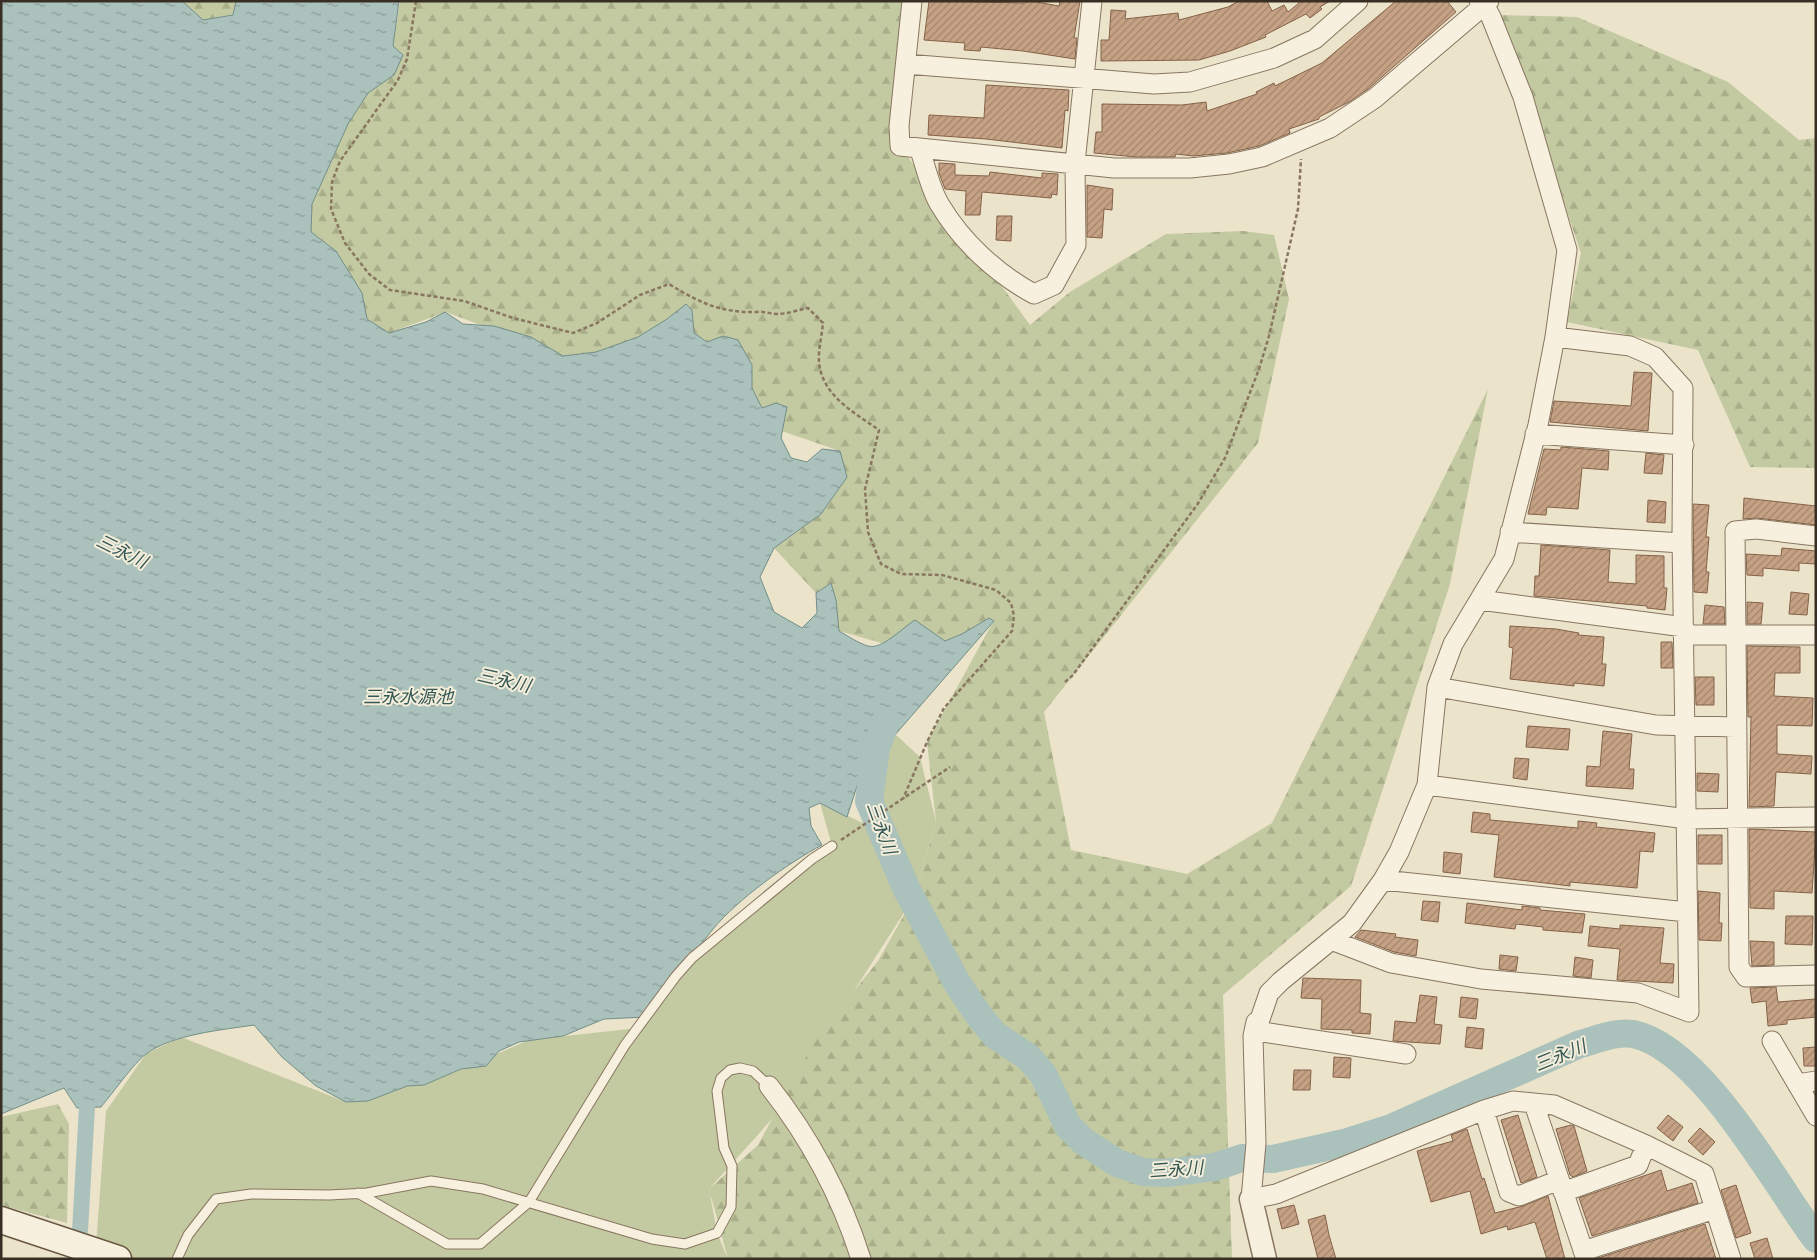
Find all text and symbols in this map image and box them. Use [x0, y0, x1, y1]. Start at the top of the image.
water label: 三永川 [93, 529, 153, 574]
water label: 三永川 [475, 663, 535, 698]
water label: 三永水源池 [363, 685, 455, 708]
water label: 三永川 [862, 799, 903, 859]
water label: 三永川 [1531, 1033, 1591, 1076]
water label: 三永川 [1148, 1156, 1206, 1182]

